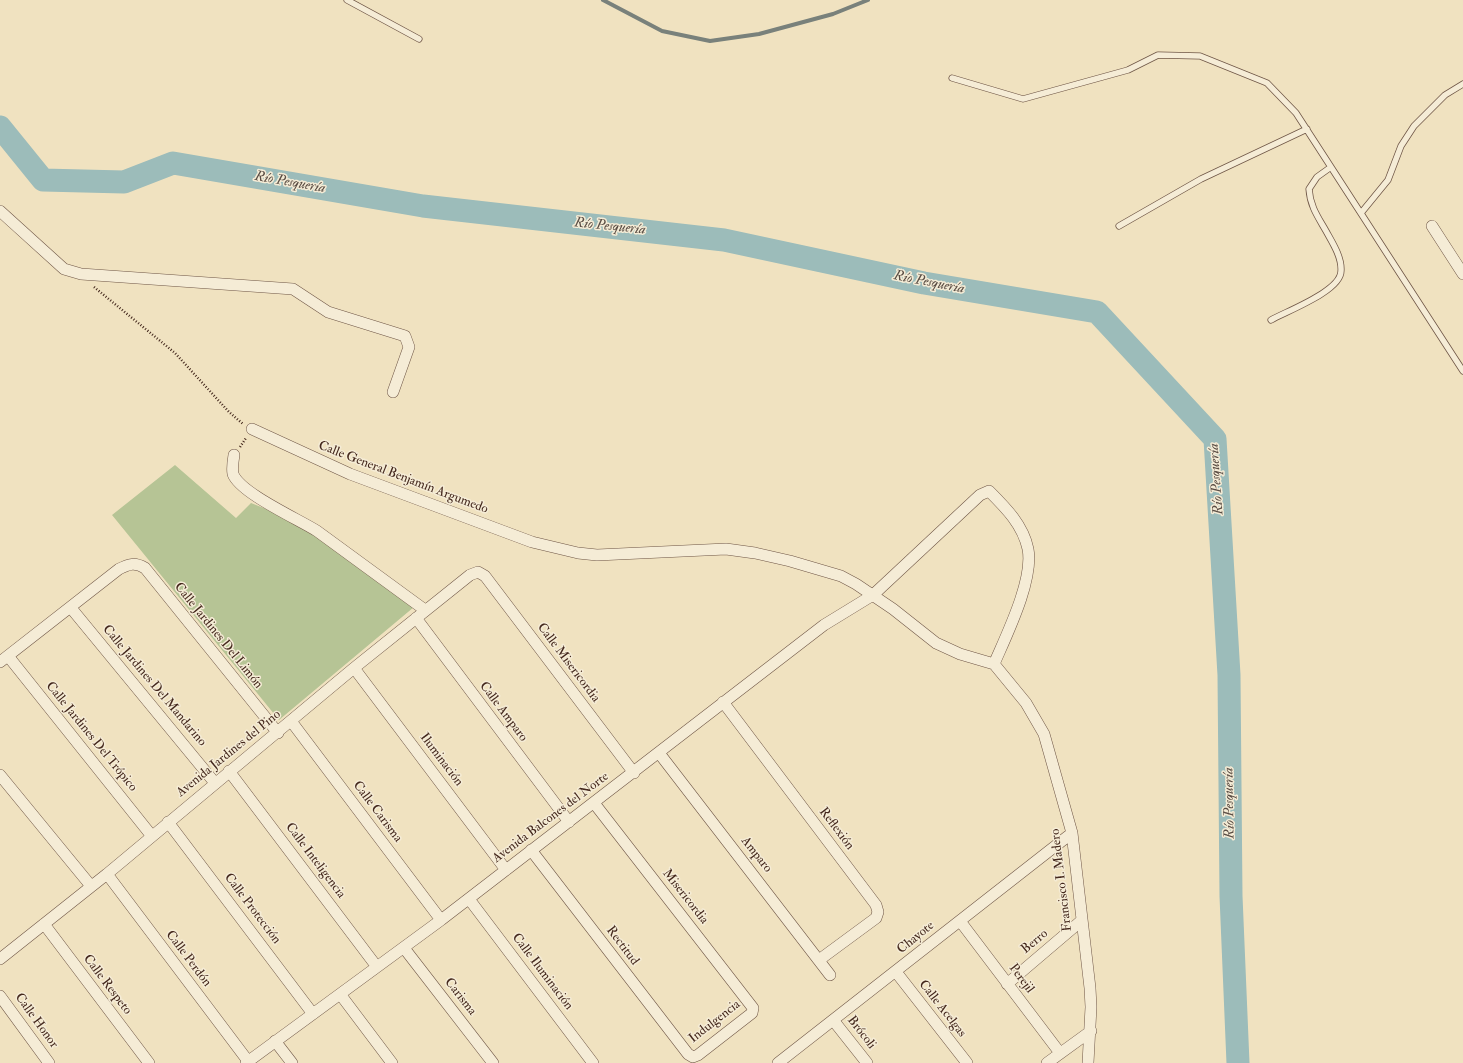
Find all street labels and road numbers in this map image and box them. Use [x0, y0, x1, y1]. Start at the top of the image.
street label: Calle General Benjamín Argumedo [316, 438, 490, 518]
street label: Calle Jardines Del Limón [170, 580, 266, 692]
street label: Calle Misericordia [533, 620, 603, 706]
street label: Calle Jardines Del Mandarino [99, 622, 209, 750]
street label: Calle Jardines Del Trópico [42, 679, 140, 795]
street label: Calle Amparo [475, 679, 531, 745]
street label: Avenida Jardines del Pino [174, 707, 284, 801]
street label: Iluminación [416, 730, 466, 790]
street label: Avenida Balcones del Norte [490, 769, 612, 867]
street label: Calle Carisma [349, 778, 405, 846]
street label: Reflexión [815, 805, 857, 853]
street label: Calle Inteligencia [282, 820, 348, 902]
street label: Francisco I. Madero [1048, 828, 1076, 932]
street label: Amparo [737, 834, 775, 876]
street label: Misericordia [659, 866, 711, 928]
street label: Calle Protección [220, 871, 284, 947]
street label: Chayote [894, 918, 938, 958]
street label: Rectitud [602, 923, 642, 969]
street label: Berro [1019, 926, 1051, 958]
street label: Calle Perdón [162, 928, 214, 990]
street label: Calle Iluminación [508, 931, 576, 1013]
street label: Calle Respeto [79, 952, 135, 1018]
street label: Perejil [1005, 961, 1037, 997]
street label: Carisma [441, 975, 479, 1019]
street label: Calle Acelgas [915, 977, 969, 1041]
street label: Calle Honor [11, 990, 61, 1052]
street label: Indulgencia [686, 997, 744, 1047]
street label: Brócoli [843, 1013, 879, 1053]

